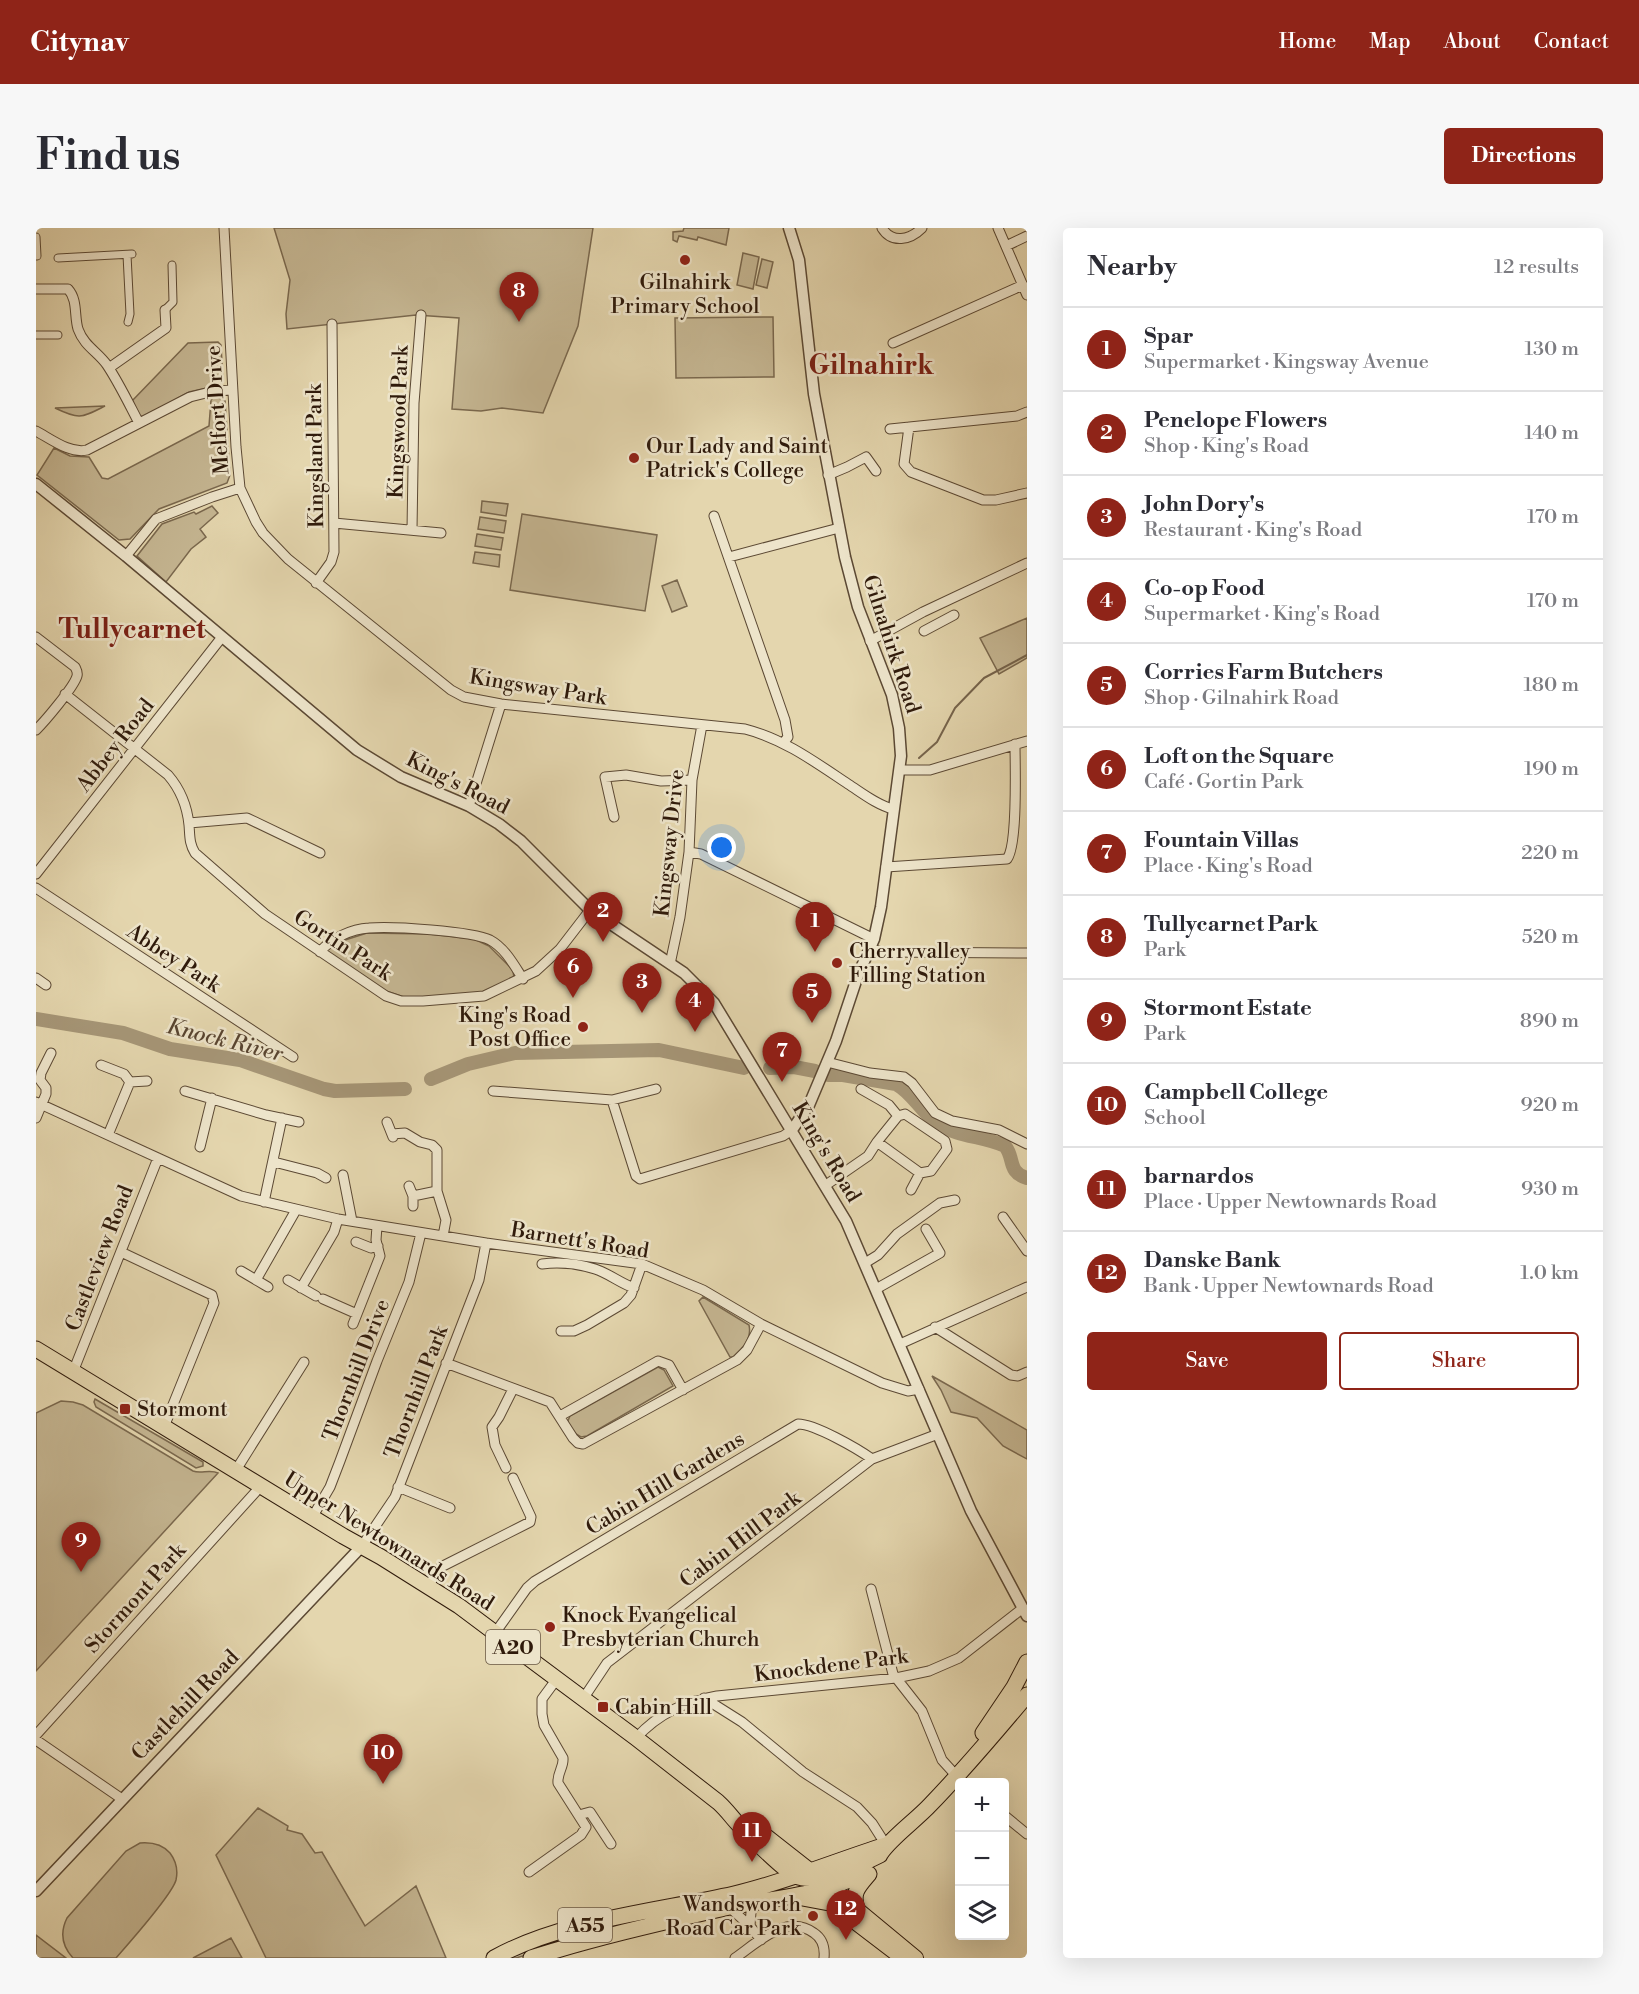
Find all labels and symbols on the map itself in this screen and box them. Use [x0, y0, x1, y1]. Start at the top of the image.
marker: Gilnahirk Primary School [678, 253, 692, 267]
place label: Gilnahirk Primary School [611, 270, 760, 320]
pin: 8 [500, 272, 538, 322]
street label: Kingswood Park [383, 344, 415, 499]
street label: Melfort Drive [201, 345, 235, 475]
district label: Gilnahirk [808, 349, 934, 383]
street label: Kingsland Park [302, 383, 330, 528]
place label: Our Lady and Saint Patrick's College [646, 434, 829, 484]
marker: Our Lady and Saint Patrick's College [627, 451, 641, 465]
street label: Gilnahirk Road [856, 572, 926, 717]
district label: Tullycarnet [58, 613, 206, 647]
street label: Kingsway Park [467, 664, 609, 712]
street label: Abbey Road [71, 694, 160, 798]
street label: King's Road [401, 747, 514, 821]
street label: Kingsway Drive [649, 768, 691, 918]
your location [707, 833, 736, 862]
pin: 2 [584, 892, 622, 942]
pin: 1 [796, 902, 834, 952]
street label: Gortin Park [288, 904, 397, 988]
street label: Abbey Park [121, 918, 226, 999]
place label: Cherryvalley Filling Station [849, 939, 986, 989]
pin: 6 [554, 948, 592, 998]
marker: Cherryvalley Filling Station [830, 956, 844, 970]
pin: 3 [622, 964, 662, 1013]
pin: 5 [792, 974, 832, 1023]
pin: 4 [676, 982, 714, 1032]
place label: King's Road Post Office [458, 1003, 571, 1053]
water label: Knock River [164, 1013, 286, 1068]
marker: King's Road Post Office [576, 1020, 590, 1034]
pin: 7 [762, 1032, 802, 1082]
street label: King's Road [786, 1098, 866, 1208]
street label: Castleview Road [60, 1182, 140, 1335]
street label: Barnett's Road [508, 1217, 651, 1265]
street label: Thornhill Drive [318, 1296, 396, 1445]
street label: Thornhill Park [380, 1321, 455, 1463]
place label: Stormont [137, 1397, 228, 1423]
marker: Stormont [118, 1402, 132, 1416]
street label: Cabin Hill Gardens [581, 1426, 750, 1541]
street label: Upper Newtownards Road [279, 1466, 498, 1617]
street label: Cabin Hill Park [675, 1485, 807, 1594]
pin: 9 [62, 1522, 100, 1572]
street label: Stormont Park [80, 1538, 192, 1659]
place label: Knock Evangelical Presbyterian Church [562, 1603, 760, 1653]
marker: Knock Evangelical Presbyterian Church [543, 1620, 557, 1634]
road number: A20 [486, 1630, 540, 1664]
street label: Knockdene Park [753, 1644, 911, 1688]
street label: Castlehill Road [126, 1645, 245, 1766]
place label: Cabin Hill [615, 1695, 712, 1721]
marker: Cabin Hill [596, 1700, 610, 1714]
pin: 10 [364, 1734, 402, 1784]
pin: 11 [732, 1812, 772, 1862]
pin: 12 [826, 1890, 866, 1940]
place label: Wandsworth Road Car Park [666, 1892, 802, 1942]
road number: A55 [558, 1908, 612, 1942]
marker: Wandsworth Road Car Park [806, 1909, 820, 1923]

